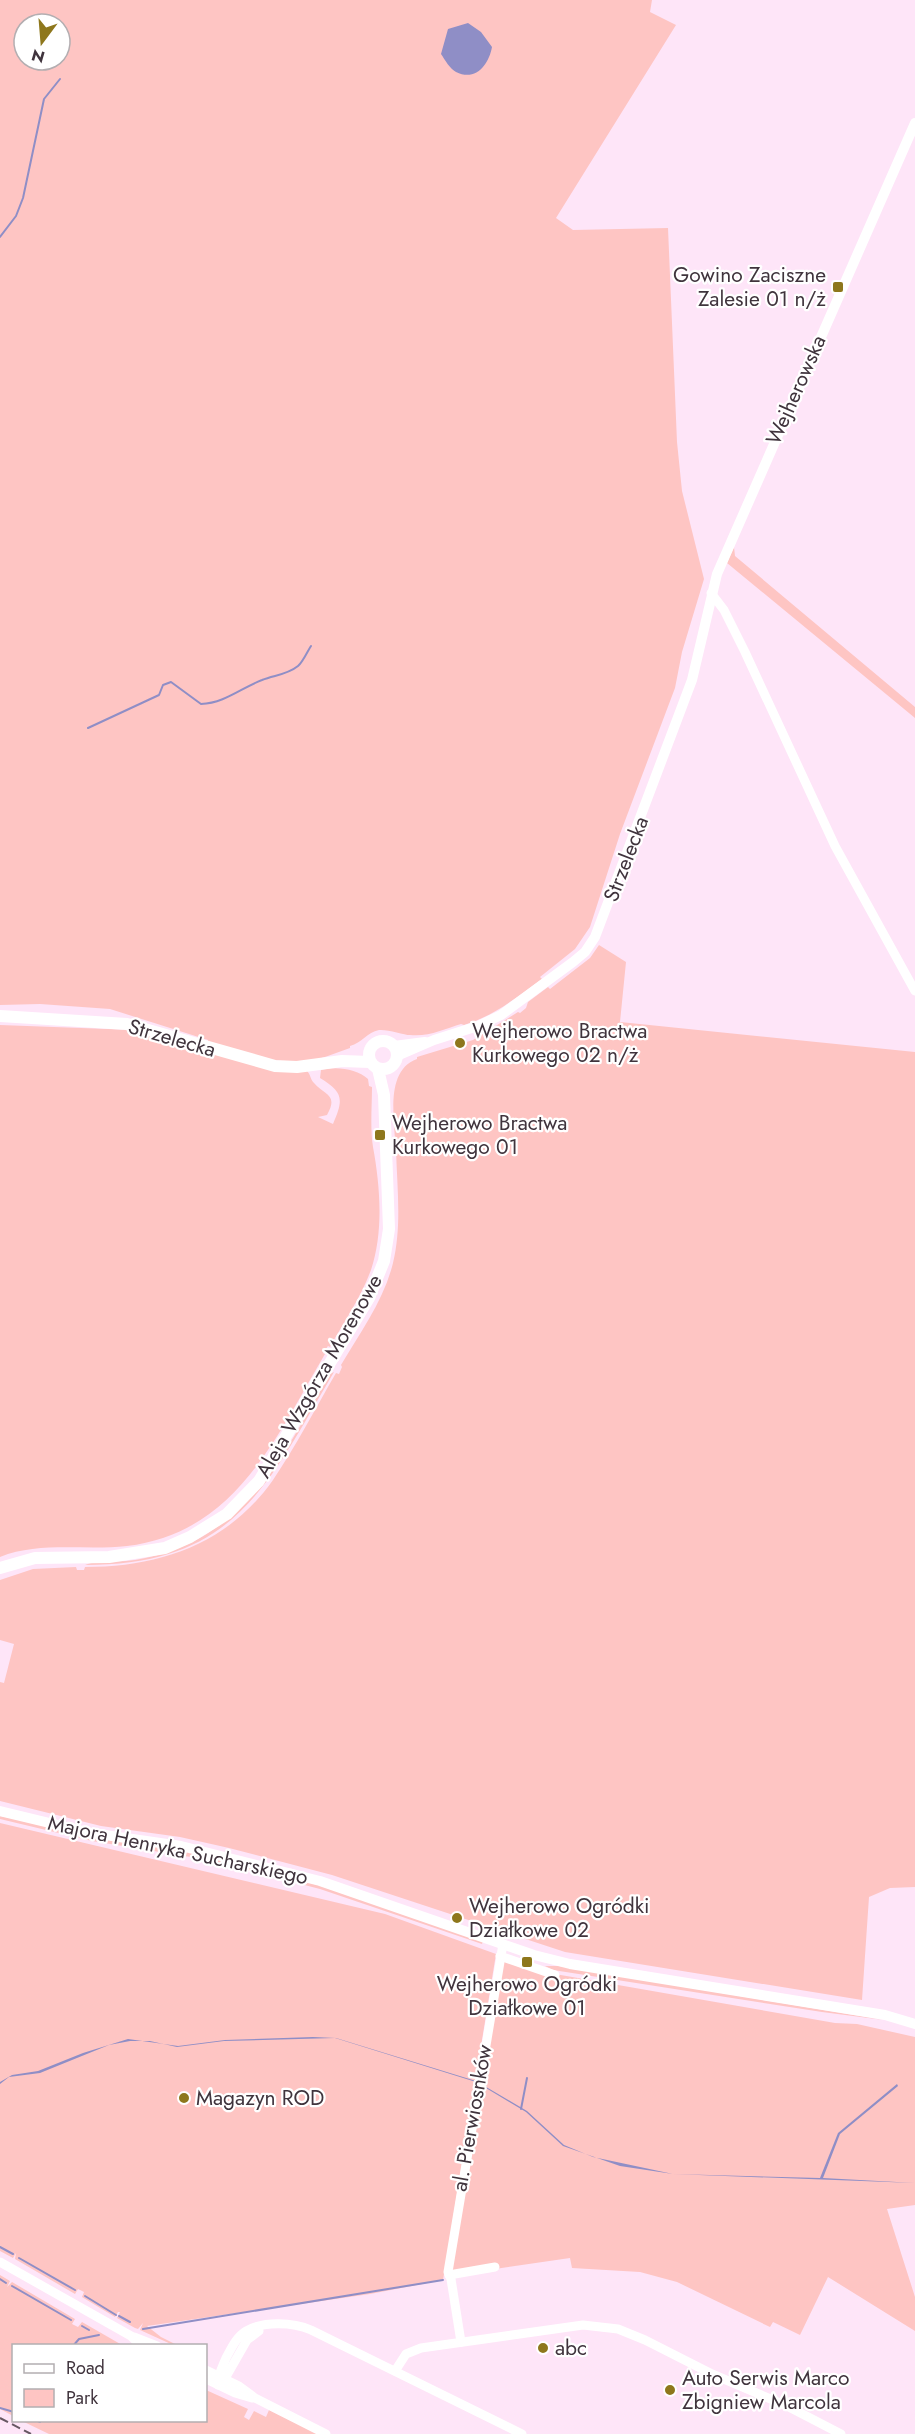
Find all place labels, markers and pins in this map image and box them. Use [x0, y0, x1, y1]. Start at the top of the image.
place label: Gowino Zaciszne Zalesie 01 n/ż [673, 260, 826, 314]
marker: Gowino Zaciszne Zalesie 01 n/ż [831, 280, 845, 294]
place label: Wejherowo Bractwa Kurkowego 02 n/ż [472, 1016, 647, 1070]
marker: Wejherowo Bractwa Kurkowego 02 n/ż [453, 1036, 467, 1050]
place label: Wejherowo Bractwa Kurkowego 01 [392, 1108, 567, 1162]
marker: Wejherowo Bractwa Kurkowego 01 [373, 1128, 387, 1142]
place label: Wejherowo Ogródki Działkowe 02 [469, 1891, 649, 1945]
marker: Wejherowo Ogródki Działkowe 02 [450, 1911, 464, 1925]
marker: Wejherowo Ogródki Działkowe 01 [520, 1955, 534, 1969]
place label: Wejherowo Ogródki Działkowe 01 [437, 1969, 617, 2023]
place label: Magazyn ROD [196, 2083, 324, 2113]
marker: Magazyn ROD [177, 2091, 191, 2105]
place label: abc [555, 2333, 587, 2363]
marker: abc [536, 2341, 550, 2355]
place label: Auto Serwis Marco Zbigniew Marcola [682, 2363, 849, 2417]
marker: Auto Serwis Marco Zbigniew Marcola [663, 2383, 677, 2397]

